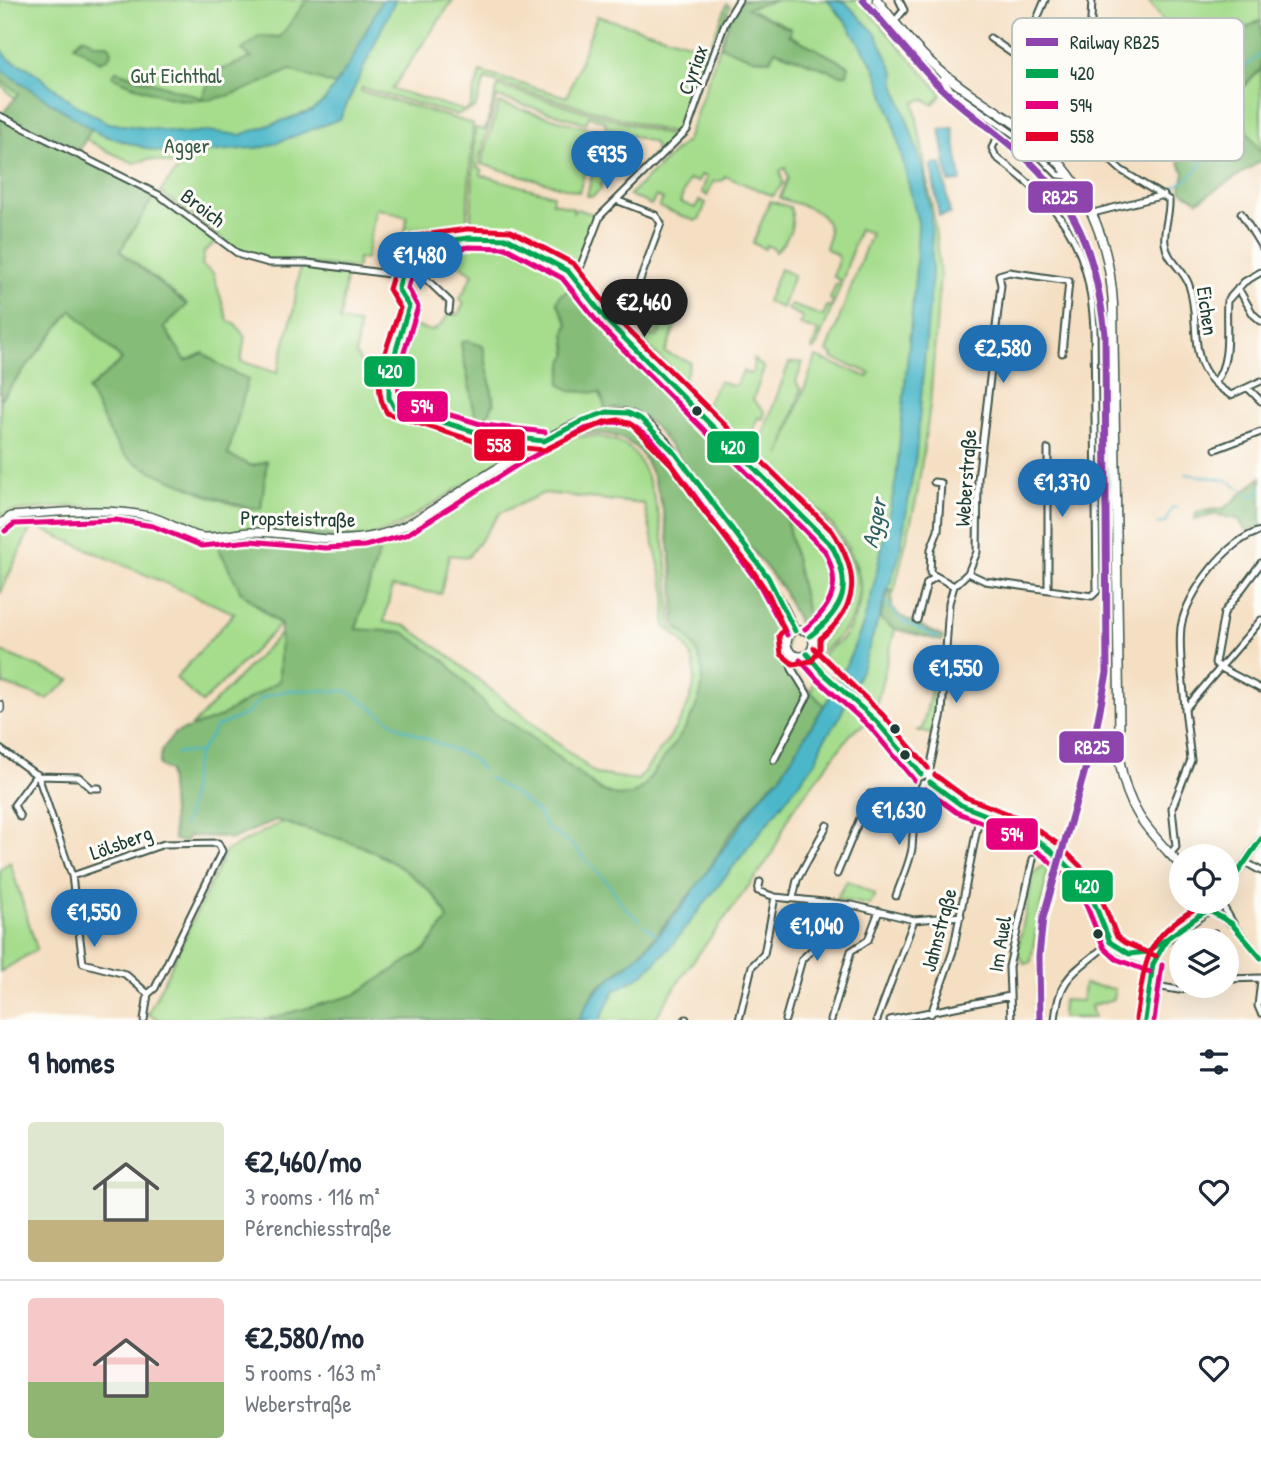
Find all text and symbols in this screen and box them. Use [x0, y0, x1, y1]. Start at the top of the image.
legend [1012, 18, 1244, 161]
text: Railway RB25 [1070, 29, 1159, 55]
street label: Cyriax [670, 41, 715, 99]
text: 420 [1070, 60, 1095, 86]
park label: Gut Eichthal [130, 61, 222, 90]
text: 594 [1070, 92, 1092, 118]
text: 558 [1070, 123, 1094, 149]
park label: Agger [164, 131, 210, 160]
pin: €935 [566, 132, 648, 191]
text: €935 [587, 138, 627, 169]
line badge: RB25 [1027, 180, 1094, 214]
street label: Broich [175, 181, 232, 234]
text: RB25 [1042, 184, 1079, 210]
pin: €1,480 [363, 232, 477, 292]
text: €1,480 [394, 239, 446, 270]
pin: €2,460 [587, 280, 701, 339]
street label: Eichen [1190, 285, 1225, 337]
text: €2,460 [617, 286, 671, 317]
pin: €2,580 [946, 326, 1060, 385]
text: €2,580 [975, 332, 1031, 363]
line badge: 420 [363, 355, 416, 388]
text: 420 [378, 358, 403, 384]
line badge: 594 [396, 390, 449, 423]
text: 594 [411, 393, 433, 419]
unlabelled marker [690, 404, 704, 418]
line badge: 558 [473, 428, 526, 462]
street label: Weberstraße [948, 428, 983, 528]
line badge: 420 [706, 430, 760, 464]
text: 558 [487, 432, 511, 458]
text: 420 [721, 434, 746, 460]
pin: €1,370 [1005, 460, 1119, 519]
text: €1,370 [1034, 466, 1090, 497]
water label: Agger [854, 492, 895, 550]
street label: Propsteistraße [240, 503, 356, 534]
pin: €1,550 [899, 646, 1013, 705]
text: €1,550 [929, 652, 983, 683]
unlabelled marker [888, 722, 902, 736]
line badge: RB25 [1058, 730, 1125, 764]
text: RB25 [1074, 734, 1111, 760]
unlabelled marker [898, 748, 912, 762]
pin: €1,630 [842, 788, 956, 847]
text: €1,630 [872, 794, 926, 825]
line badge: 594 [985, 817, 1039, 851]
street label: Lölsberg [86, 818, 156, 867]
text: 594 [1001, 821, 1023, 847]
map controls [1169, 844, 1239, 998]
button: locate [1169, 844, 1239, 914]
line badge: 420 [1061, 869, 1114, 903]
text: 420 [1075, 873, 1100, 899]
street label: Jahnstraße [913, 885, 964, 975]
pin: €1,550 [37, 890, 151, 949]
text: €1,550 [67, 896, 121, 927]
pin: €1,040 [760, 904, 874, 963]
text: €1,040 [790, 910, 844, 941]
street label: Im Auel [981, 913, 1018, 974]
unlabelled marker [1091, 927, 1105, 941]
button: layers [1169, 928, 1239, 998]
text: 9 homes [28, 1042, 115, 1082]
icon: filters [1195, 1043, 1233, 1081]
text: €2,460/mo [245, 1141, 361, 1181]
icon: home [84, 1150, 168, 1234]
icon: heart [1195, 1173, 1233, 1211]
text: 3 rooms · 116 m² [245, 1181, 380, 1212]
text: Pérenchiesstraße [245, 1212, 391, 1243]
text: €2,580/mo [245, 1317, 364, 1357]
icon: home [84, 1326, 168, 1410]
icon: heart [1195, 1349, 1233, 1387]
text: 5 rooms · 163 m² [245, 1357, 381, 1388]
text: Weberstraße [245, 1388, 352, 1419]

